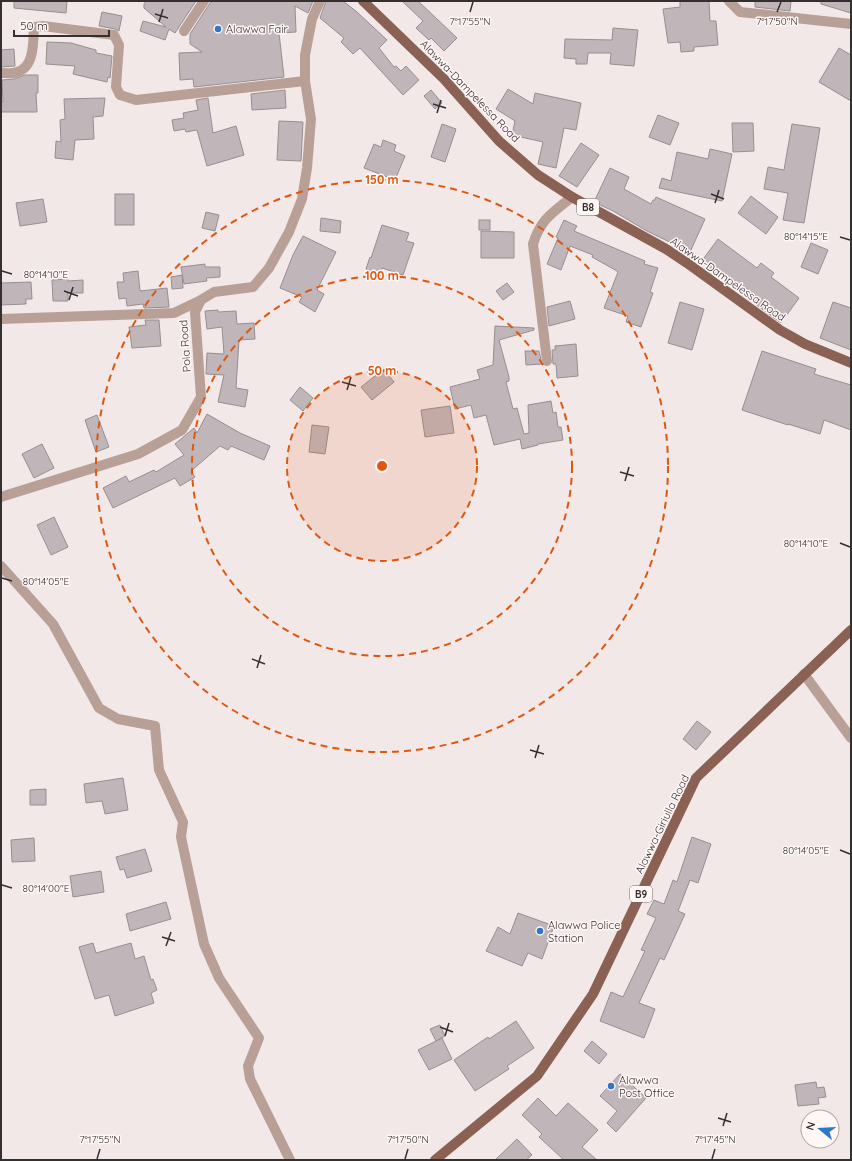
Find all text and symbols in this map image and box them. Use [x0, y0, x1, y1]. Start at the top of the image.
scale bar [14, 12, 109, 38]
text: 7°17'55"N [449, 15, 491, 28]
text: 7°17'50"N [756, 15, 798, 28]
text: 50 m [20, 18, 48, 33]
place label: Alawwa Fair [226, 22, 289, 36]
marker: Alawwa Fair [213, 24, 223, 34]
street label: Alawwa-Dampelessa Road [417, 37, 523, 145]
text: 150 m [365, 172, 399, 187]
road number: B8 [577, 199, 599, 215]
text: 80°14'15"E [784, 230, 828, 243]
street label: Alawwa-Dampelessa Road [668, 234, 788, 324]
text: 80°14'10"E [24, 268, 69, 281]
text: 100 m [365, 268, 399, 283]
street label: Pola Road [176, 319, 194, 373]
text: 50 m [368, 363, 396, 378]
centre of rings [375, 459, 389, 473]
text: 80°14'10"E [784, 537, 829, 550]
text: 80°14'05"E [23, 575, 69, 588]
street label: Alawwa-Giriulla Road [632, 772, 692, 876]
text: 80°14'05"E [783, 844, 829, 857]
text: 80°14'00"E [23, 882, 70, 895]
road number: B9 [630, 886, 652, 902]
place label: Alawwa Police Station [548, 918, 620, 945]
marker: Alawwa Police Station [535, 926, 545, 936]
place label: Alawwa Post Office [619, 1073, 675, 1100]
marker: Alawwa Post Office [606, 1081, 616, 1091]
north arrow [800, 1109, 840, 1149]
text: N [803, 1120, 818, 1132]
text: 7°17'55"N [79, 1133, 121, 1146]
text: 7°17'50"N [387, 1133, 429, 1146]
text: 7°17'45"N [694, 1133, 736, 1146]

